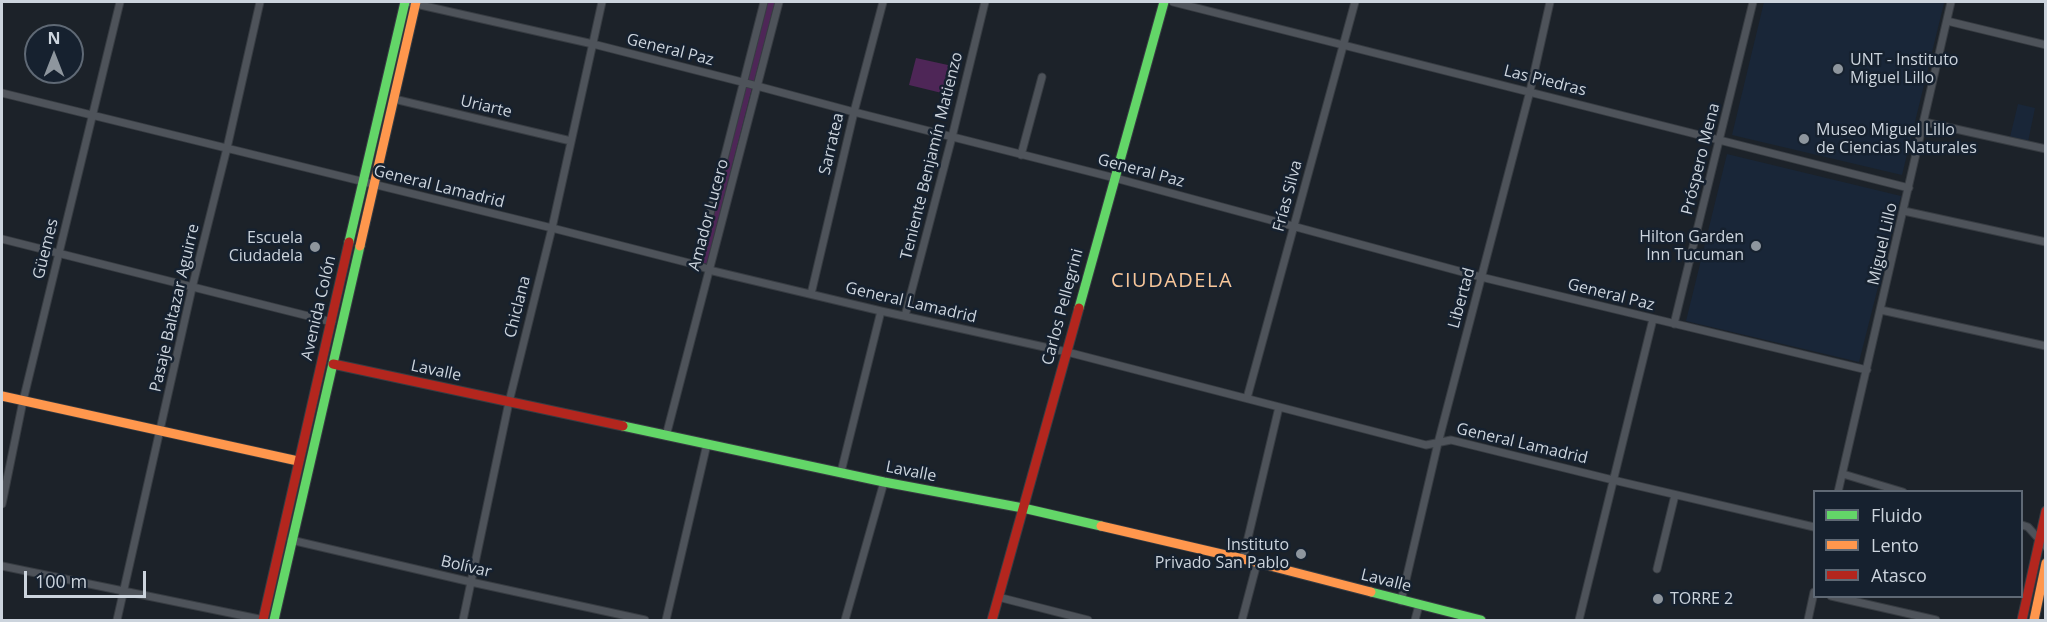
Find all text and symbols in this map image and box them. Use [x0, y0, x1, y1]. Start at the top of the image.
north arrow [24, 24, 84, 84]
text: N [47, 27, 61, 49]
street label: General Paz [624, 30, 716, 70]
street label: Teniente Benjamín Matienzo [897, 50, 967, 262]
place label: UNT - Instituto Miguel Lillo [1850, 50, 1958, 88]
street label: Las Piedras [1502, 61, 1588, 101]
marker: UNT - Instituto Miguel Lillo [1831, 62, 1845, 76]
street label: Uriarte [458, 92, 514, 122]
street label: Próspero Mena [1678, 101, 1724, 217]
street label: Sarratea [816, 111, 848, 177]
place label: Museo Miguel Lillo de Ciencias Naturales [1816, 120, 1977, 158]
marker: Museo Miguel Lillo de Ciencias Naturales [1797, 132, 1811, 146]
street label: General Paz [1096, 150, 1186, 192]
street label: Amador Lucero [685, 157, 733, 273]
street label: Frías Silva [1269, 158, 1307, 234]
street label: General Lamadrid [372, 161, 506, 213]
street label: Miguel Lillo [1864, 201, 1902, 287]
street label: Güemes [29, 217, 63, 281]
street label: Pasaje Baltazar Aguirre [146, 222, 204, 394]
place label: Hilton Garden Inn Tucuman [1639, 227, 1744, 265]
place label: Escuela Ciudadela [229, 228, 303, 266]
marker: Hilton Garden Inn Tucuman [1749, 239, 1763, 253]
marker: Escuela Ciudadela [308, 240, 322, 254]
street label: Carlos Pellegrini [1038, 247, 1088, 367]
street label: Avenida Colón [298, 254, 340, 362]
street label: Libertad [1445, 266, 1479, 330]
district label: CIUDADELA [1111, 269, 1233, 293]
street label: Chiclana [501, 274, 535, 340]
street label: General Paz [1565, 275, 1657, 315]
street label: General Lamadrid [843, 279, 979, 327]
street label: Lavalle [409, 356, 463, 386]
street label: General Lamadrid [1454, 420, 1590, 468]
street label: Lavalle [884, 458, 938, 486]
legend [1813, 490, 2023, 598]
text: Fluido [1871, 503, 1922, 527]
text: Lento [1871, 533, 1919, 557]
place label: Instituto Privado San Pablo [1155, 535, 1289, 573]
marker: Instituto Privado San Pablo [1294, 547, 1308, 561]
street label: Bolívar [439, 552, 493, 582]
scale bar [27, 559, 148, 597]
text: Atasco [1871, 563, 1927, 587]
street label: Lavalle [1359, 565, 1413, 597]
text: 100 m [35, 569, 87, 593]
place label: TORRE 2 [1670, 589, 1733, 609]
marker: TORRE 2 [1651, 592, 1665, 606]

